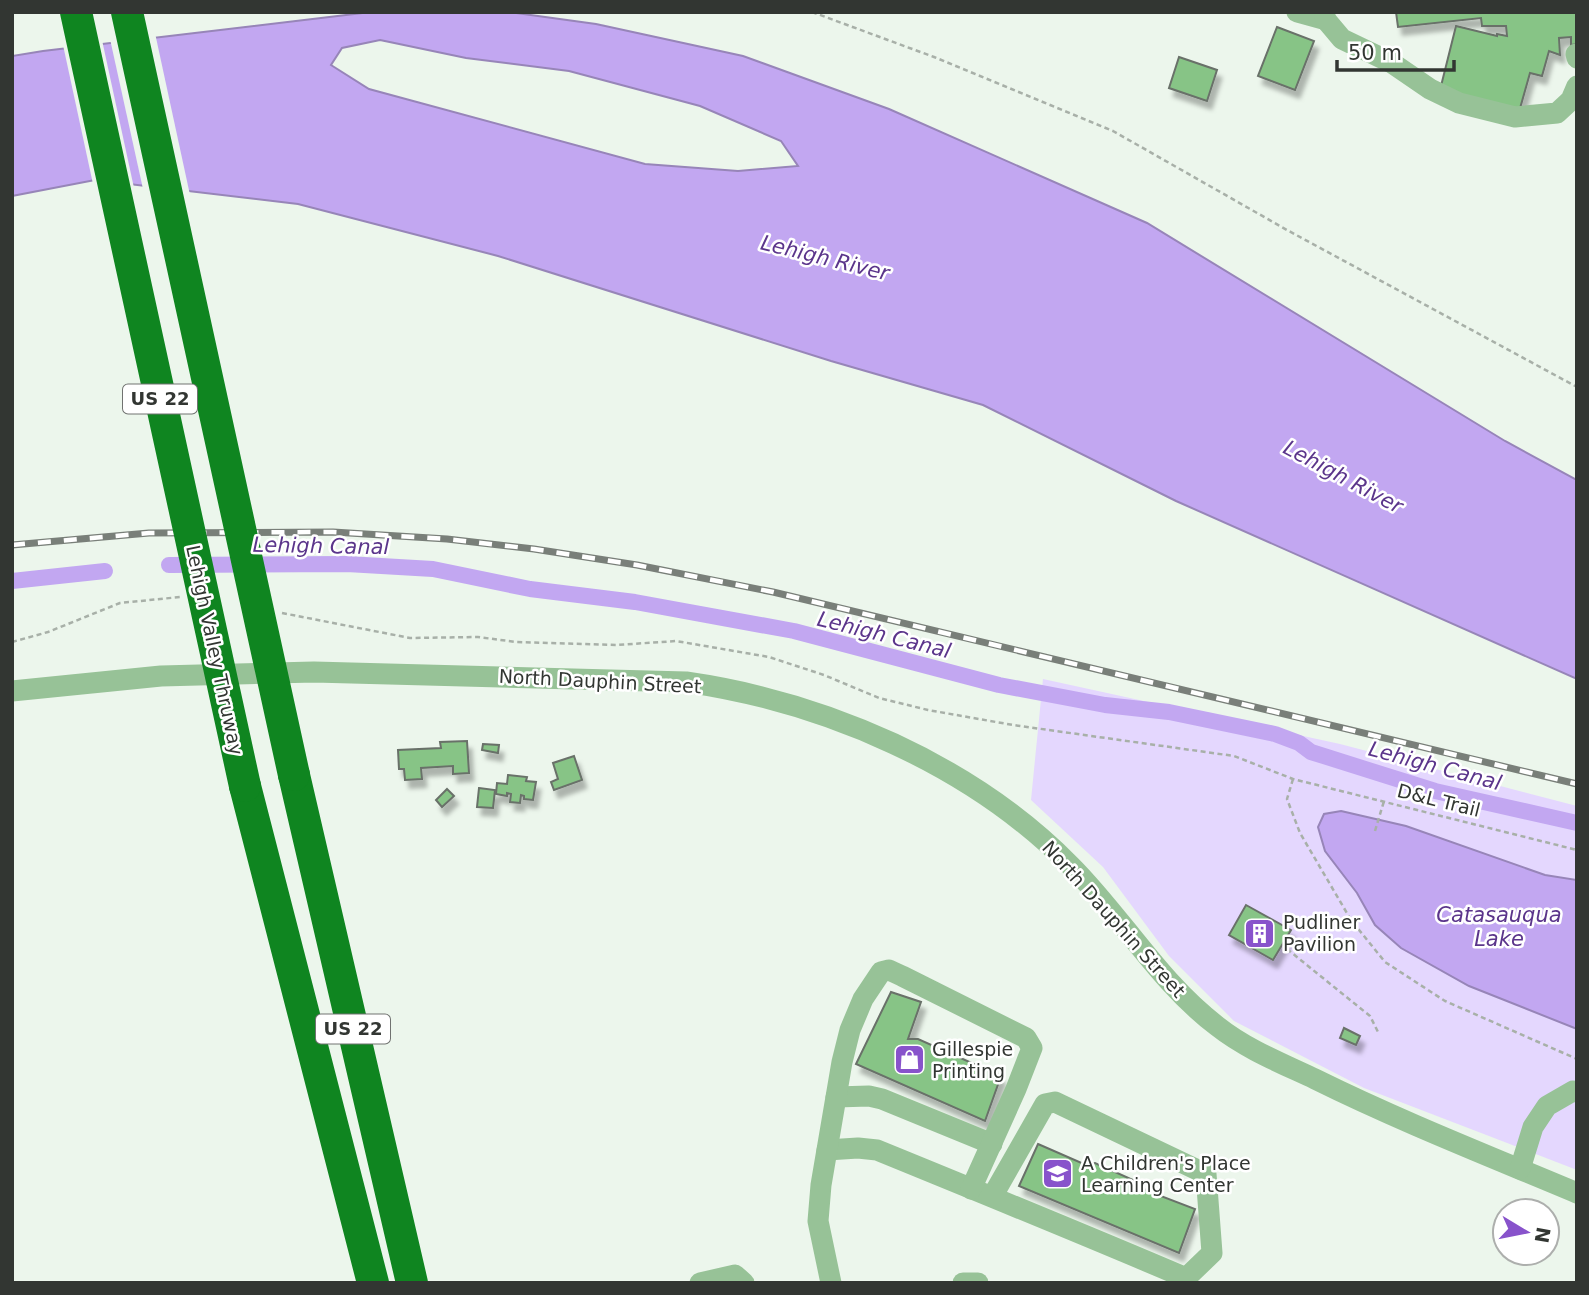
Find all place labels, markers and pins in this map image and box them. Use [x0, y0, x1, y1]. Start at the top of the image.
place label: Pudliner Pavilion [1283, 911, 1361, 955]
building icon: Pudliner Pavilion [1243, 916, 1277, 950]
place label: Gillespie Printing [932, 1038, 1013, 1082]
shop icon: Gillespie Printing [892, 1043, 926, 1077]
place label: A Children's Place Learning Center [1081, 1152, 1251, 1196]
school or university icon: A Children's Place Learning Center [1041, 1157, 1075, 1191]

